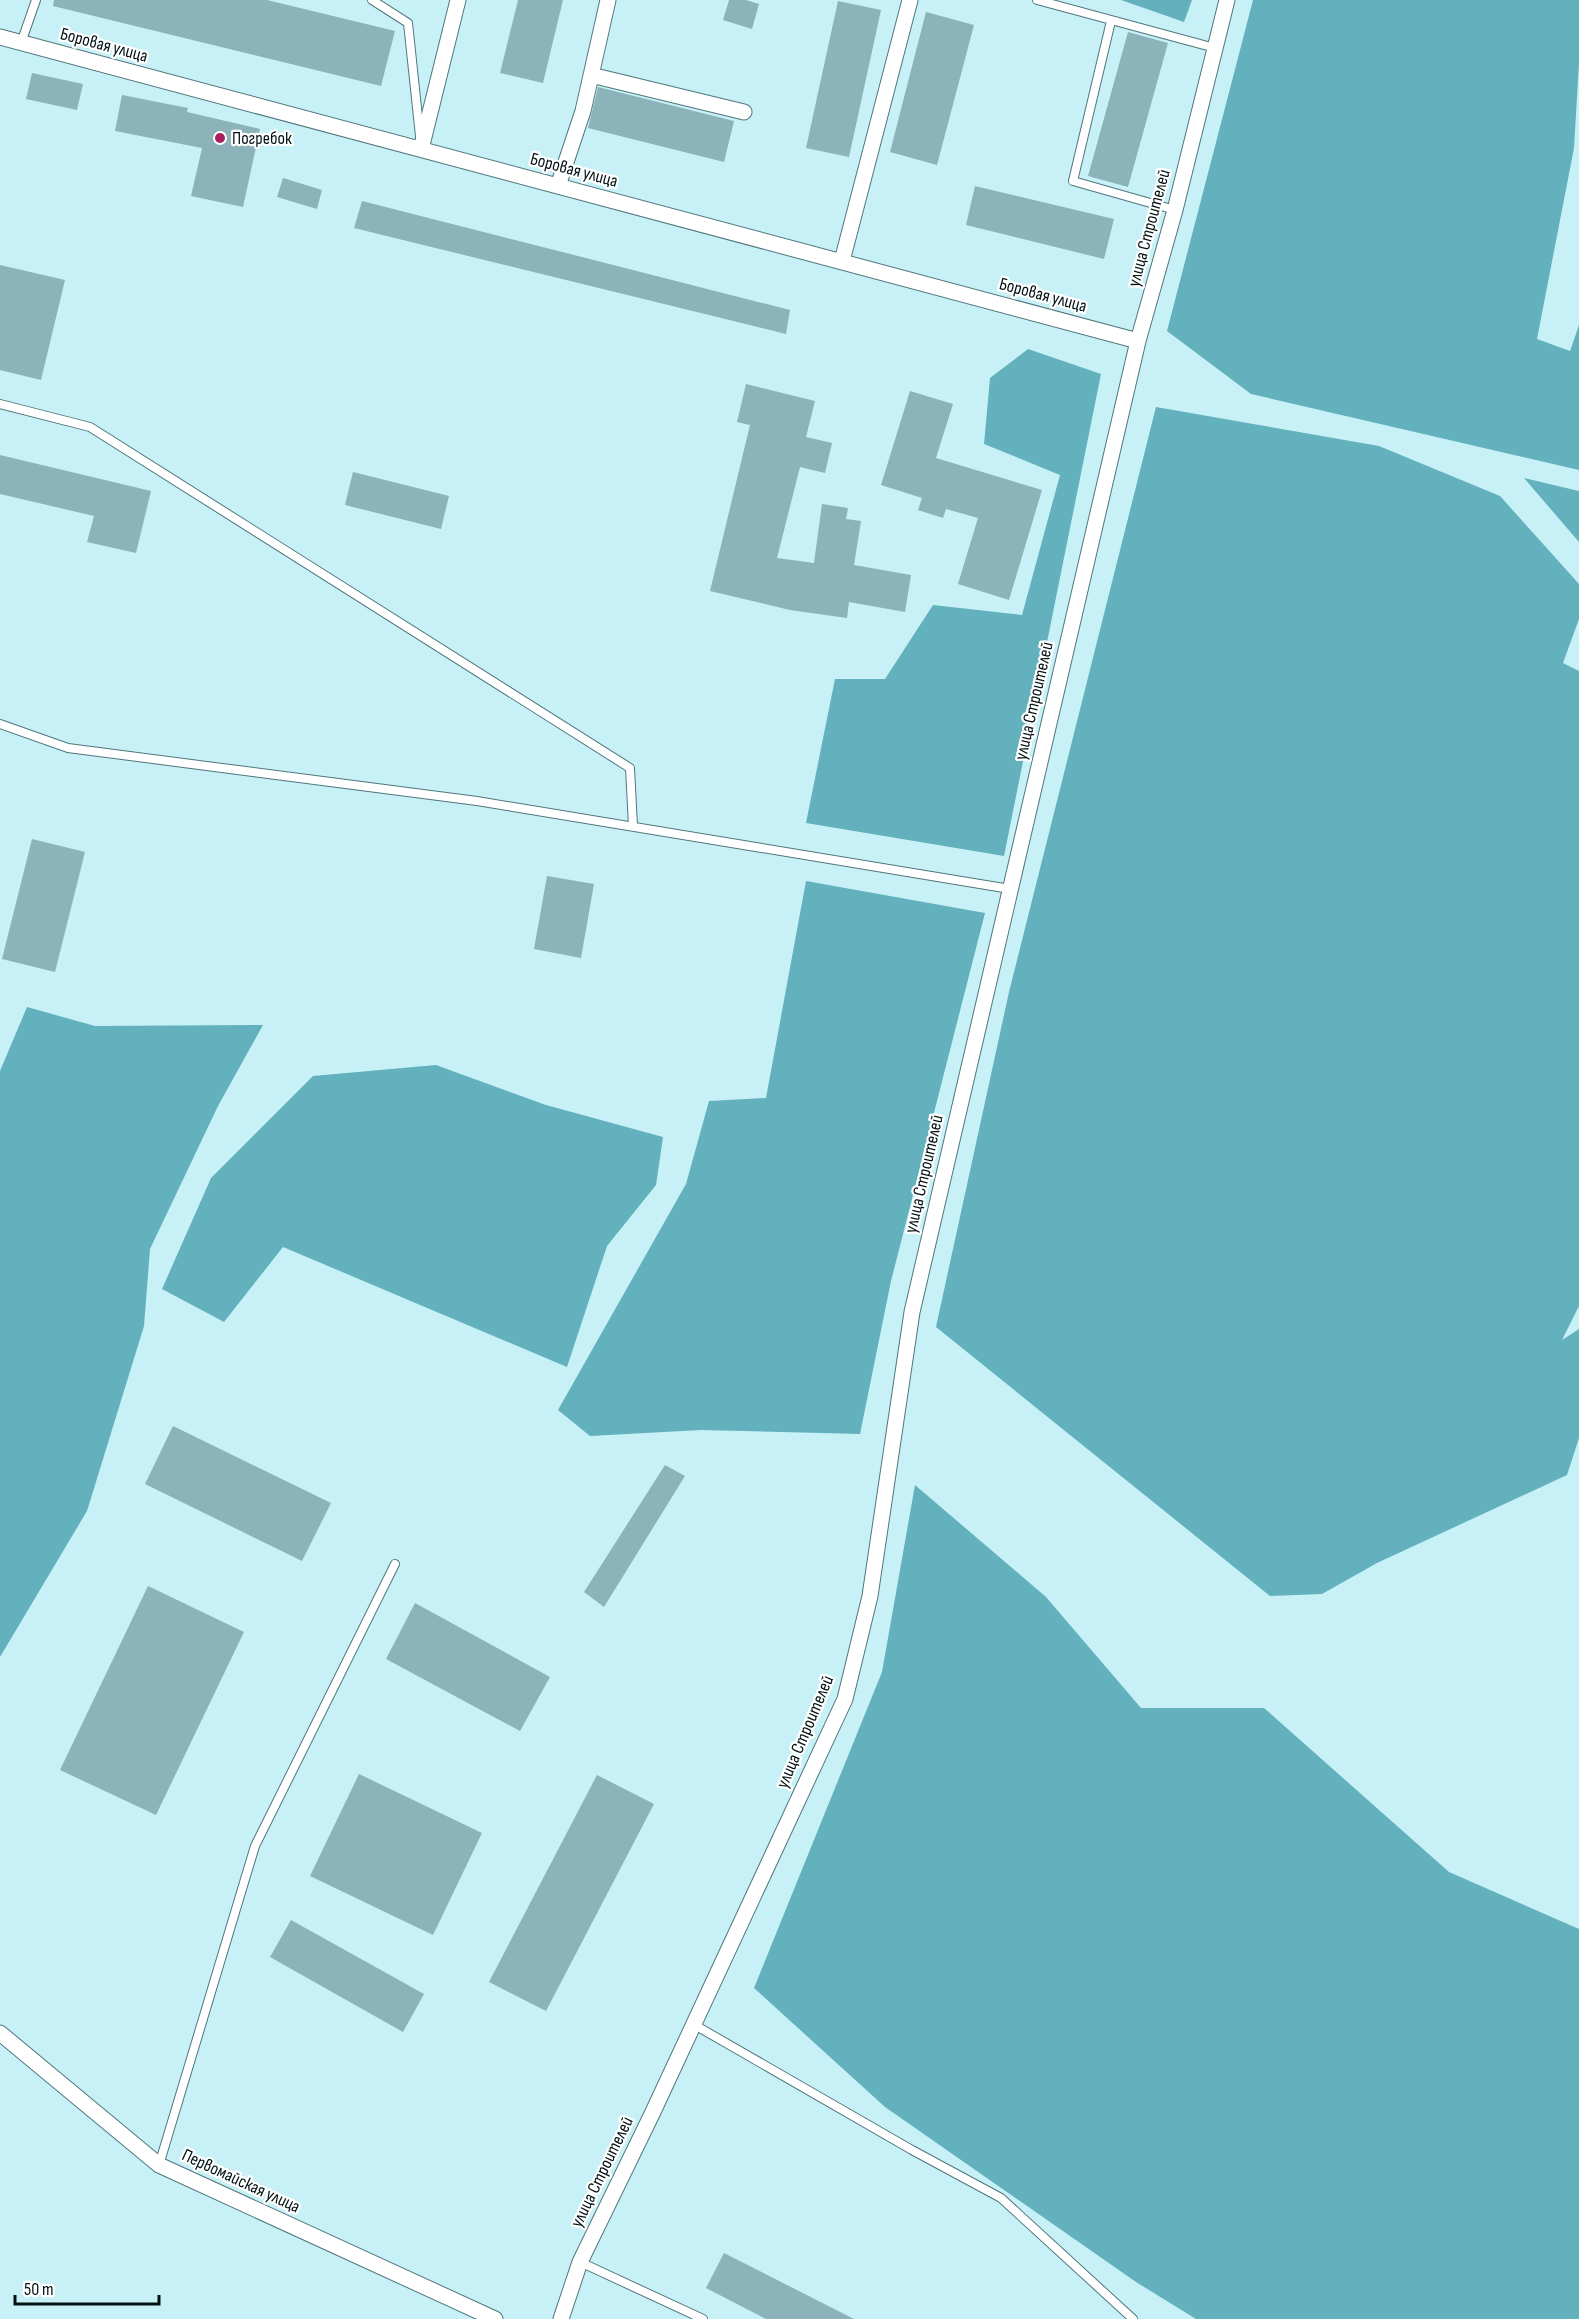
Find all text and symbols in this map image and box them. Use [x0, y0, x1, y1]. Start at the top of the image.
street label: Боровая улица [58, 23, 150, 67]
place label: Погребок [232, 128, 292, 149]
marker: Погребок [213, 131, 227, 145]
street label: Боровая улица [528, 148, 620, 192]
street label: улица Строителей [1123, 167, 1175, 289]
street label: Боровая улица [997, 273, 1089, 317]
street label: улица Строителей [1010, 640, 1058, 762]
street label: улица Строителей [900, 1113, 948, 1235]
street label: улица Строителей [772, 1672, 838, 1792]
street label: улица Строителей [566, 2113, 638, 2231]
street label: Первомайская улица [179, 2144, 303, 2218]
scale bar [15, 2268, 159, 2306]
text: 50 m [24, 2279, 54, 2300]

